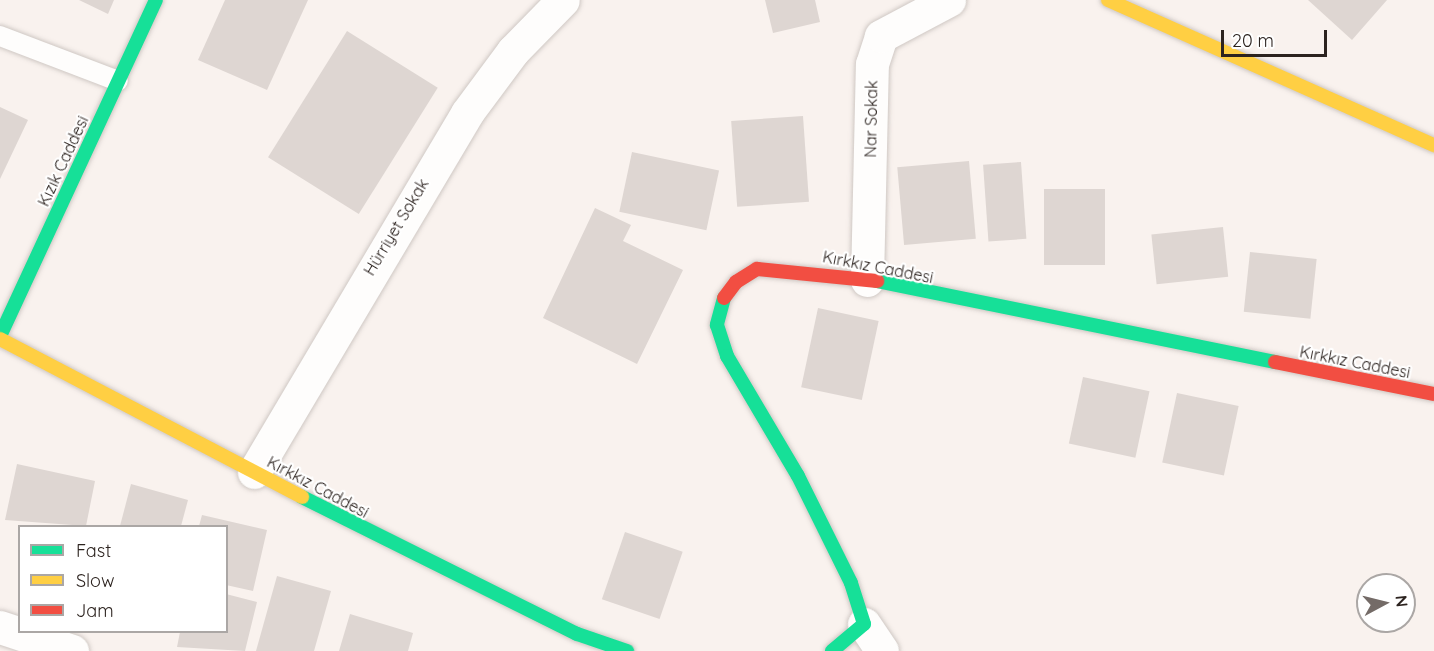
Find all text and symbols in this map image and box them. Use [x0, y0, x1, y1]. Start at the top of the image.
scale bar [1224, 18, 1330, 56]
text: 20 m [1232, 29, 1274, 52]
street label: Nar Sokak [861, 80, 881, 158]
street label: Kızık Caddesi [34, 113, 92, 209]
street label: Hürriyet Sokak [360, 175, 432, 279]
street label: Kırkkız Caddesi [821, 247, 935, 287]
street label: Kırkkız Caddesi [1298, 342, 1412, 382]
street label: Kırkkız Caddesi [264, 452, 372, 522]
legend [18, 525, 228, 633]
text: Fast [76, 539, 111, 562]
text: Slow [76, 569, 114, 592]
north arrow [1356, 573, 1416, 633]
text: N [1391, 594, 1413, 608]
text: Jam [76, 599, 114, 622]

